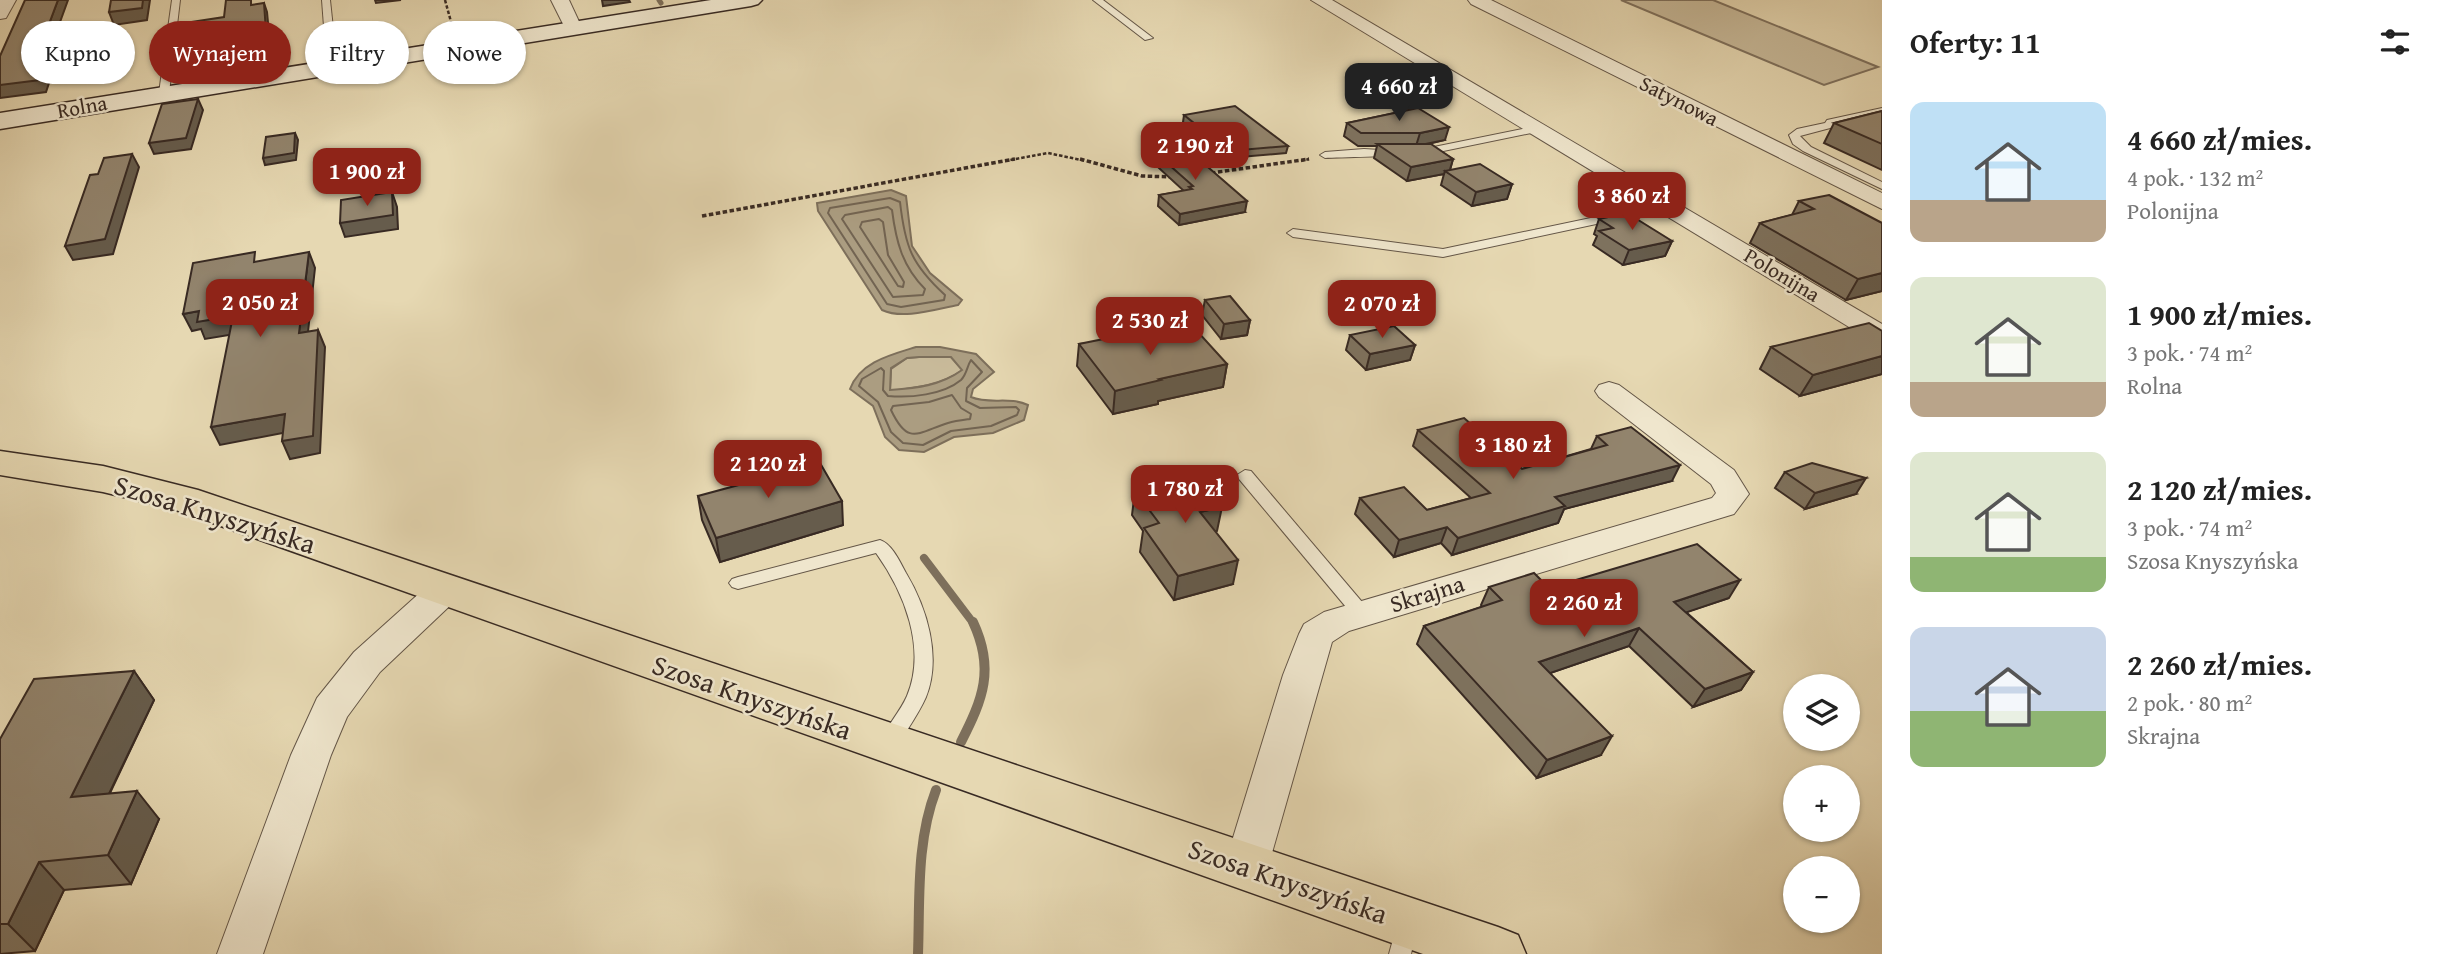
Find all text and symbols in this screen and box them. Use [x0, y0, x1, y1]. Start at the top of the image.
text: Oferty: 11 [1910, 20, 2041, 64]
chip: Kupno [21, 21, 135, 84]
chip: Wynajem [149, 21, 291, 84]
chip: Filtry [305, 21, 409, 84]
chip: Nowe [423, 21, 526, 84]
icon: filters [2376, 23, 2414, 61]
pin: 4 660 zł [1327, 64, 1471, 123]
street label: Satynowa [1634, 68, 1724, 134]
text: 4 660 zł [1361, 69, 1437, 102]
street label: Rolna [54, 87, 110, 126]
text: 4 660 zł/mies. [2127, 117, 2312, 161]
pin: 2 190 zł [1123, 122, 1267, 182]
text: 2 190 zł [1157, 128, 1233, 161]
icon: home [1966, 130, 2050, 214]
pin: 1 900 zł [295, 148, 439, 208]
text: 1 900 zł [329, 154, 405, 187]
text: 4 pok. · 132 m² [2127, 161, 2263, 194]
pin: 3 860 zł [1560, 173, 1704, 232]
text: 3 860 zł [1594, 178, 1670, 211]
text: Polonijna [2127, 194, 2219, 227]
street label: Polonijna [1738, 240, 1826, 309]
pin: 2 050 zł [188, 280, 332, 339]
pin: 2 070 zł [1310, 280, 1454, 340]
text: 2 050 zł [222, 285, 298, 318]
text: 2 070 zł [1344, 286, 1420, 319]
text: 1 900 zł/mies. [2127, 292, 2312, 336]
pin: 2 530 zł [1078, 298, 1222, 357]
text: 2 530 zł [1112, 303, 1188, 336]
icon: home [1966, 305, 2050, 389]
text: 3 pok. · 74 m² [2127, 336, 2252, 369]
text: Rolna [2127, 369, 2182, 402]
pin: 3 180 zł [1441, 421, 1585, 481]
text: 3 180 zł [1475, 427, 1551, 460]
pin: 2 120 zł [696, 440, 840, 500]
text: 2 120 zł [730, 446, 806, 479]
street label: Szosa Knyszyńska [109, 463, 322, 564]
pin: 1 780 zł [1113, 466, 1257, 525]
text: 2 120 zł/mies. [2127, 467, 2312, 511]
text: 1 780 zł [1147, 471, 1223, 504]
icon: home [1966, 480, 2050, 564]
text: 3 pok. · 74 m² [2127, 511, 2252, 544]
text: Szosa Knyszyńska [2127, 544, 2298, 577]
street label: Skrajna [1385, 565, 1469, 621]
pin: 2 260 zł [1512, 580, 1656, 639]
text: 2 260 zł [1546, 585, 1622, 618]
text: 2 260 zł/mies. [2127, 642, 2312, 686]
street label: Szosa Knyszyńska [647, 643, 858, 750]
icon: home [1966, 655, 2050, 739]
map controls [1783, 674, 1860, 933]
button: layers [1783, 674, 1860, 751]
text: 2 pok. · 80 m² [2127, 686, 2252, 719]
text: Skrajna [2127, 719, 2200, 752]
button: + [1783, 765, 1860, 842]
street label: Szosa Knyszyńska [1183, 827, 1394, 934]
button: − [1783, 856, 1860, 933]

